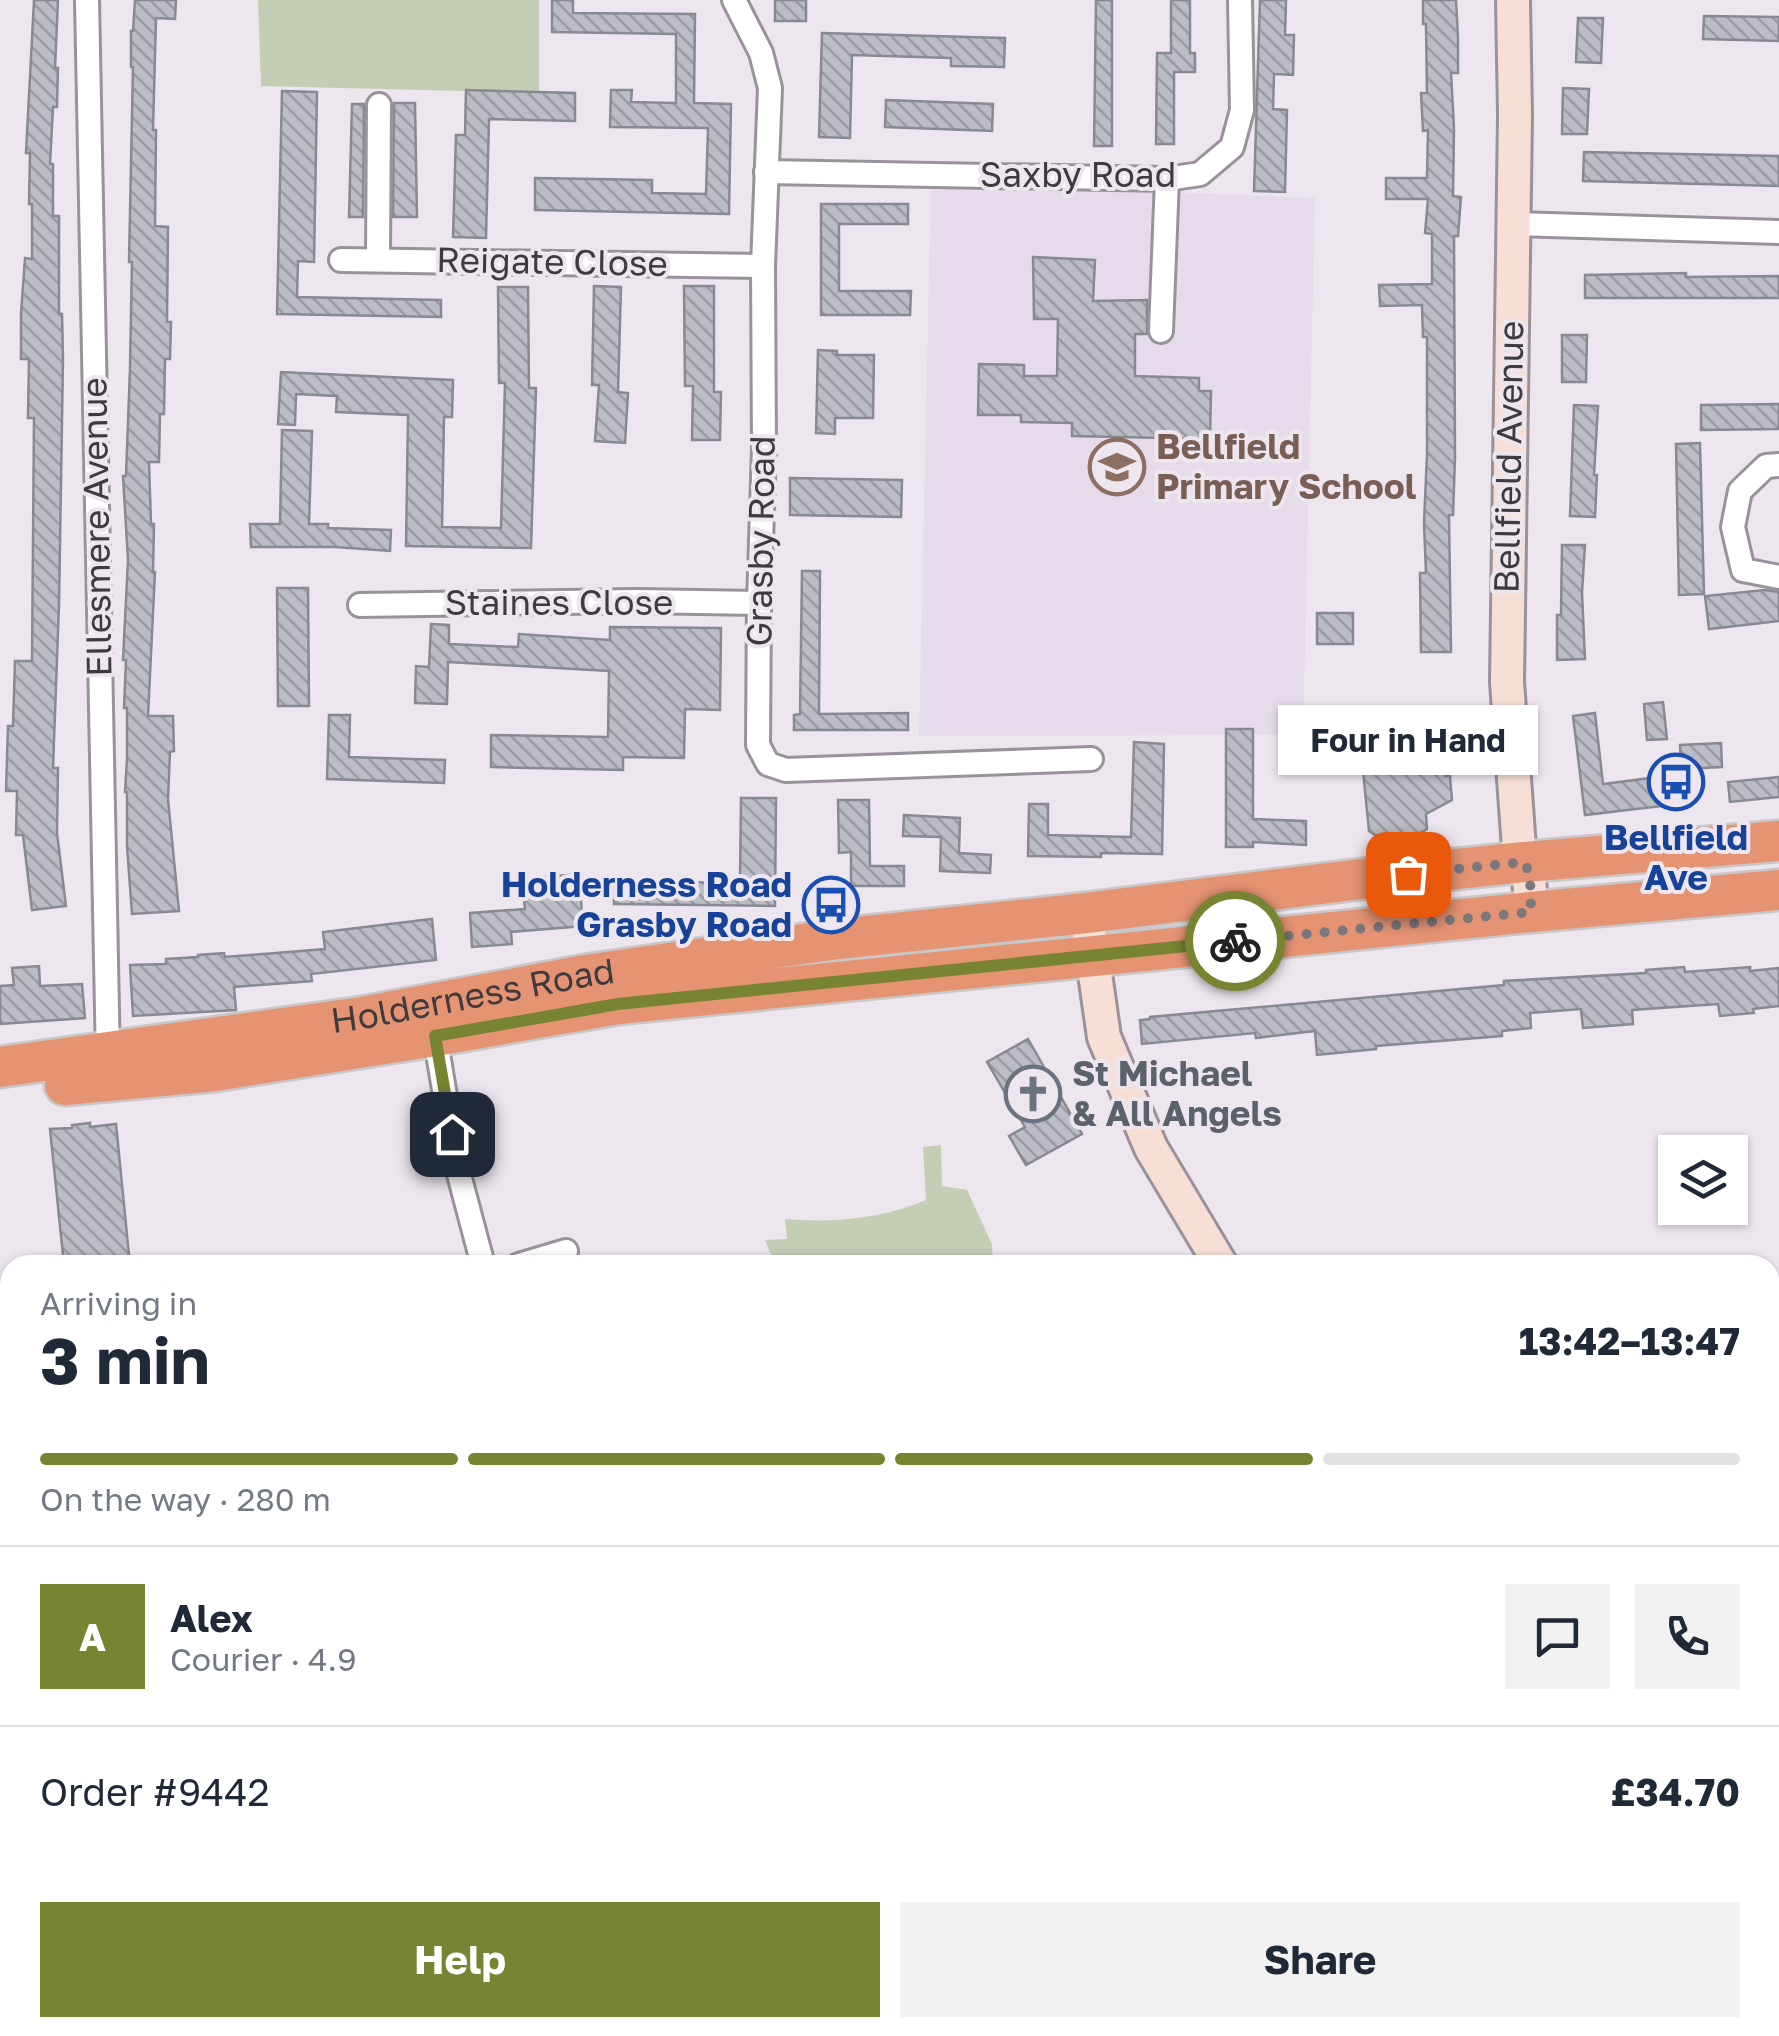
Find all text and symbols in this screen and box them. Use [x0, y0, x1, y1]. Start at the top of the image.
street label: Saxby Road [980, 153, 1176, 195]
street label: Reigate Close [436, 238, 668, 284]
street label: Bellfield Avenue [1485, 320, 1531, 594]
street label: Ellesmere Avenue [72, 377, 120, 677]
place label: Bellfield Primary School [1156, 425, 1417, 507]
street label: Grasby Road [737, 435, 783, 647]
school or university icon: Bellfield Primary School [1087, 437, 1147, 497]
street label: Staines Close [445, 581, 673, 623]
callout: Four in Hand [1278, 704, 1538, 774]
text: Four in Hand [1310, 721, 1506, 759]
bus stop icon: Bellfield Ave [1646, 752, 1706, 812]
place label: Bellfield Ave [1604, 816, 1748, 898]
pin [1366, 832, 1451, 917]
icon: bag [1381, 847, 1436, 902]
place label: Holderness Road Grasby Road [501, 863, 792, 945]
bus stop icon: Holderness Road Grasby Road [801, 875, 861, 935]
courier [1185, 891, 1285, 991]
icon: bike [1208, 914, 1263, 969]
street label: Holderness Road [328, 949, 617, 1041]
place label: St Michael & All Angels [1072, 1052, 1282, 1134]
church icon: St Michael & All Angels [1003, 1064, 1063, 1124]
pin [410, 1092, 495, 1177]
icon: home [425, 1107, 480, 1162]
map controls [1658, 1135, 1748, 1225]
button: layers [1658, 1135, 1748, 1225]
text: Arriving in [40, 1284, 197, 1322]
text: 13:42–13:47 [1519, 1318, 1740, 1363]
text: 3 min [40, 1320, 210, 1398]
text: On the way · 280 m [40, 1480, 331, 1518]
button: chat [1505, 1584, 1610, 1689]
button: phone [1635, 1584, 1740, 1689]
text: Alex [170, 1595, 253, 1640]
text: A [79, 1614, 106, 1659]
text: Courier · 4.9 [170, 1640, 357, 1678]
text: Order #9442 [40, 1769, 270, 1814]
text: £34.70 [1610, 1769, 1740, 1814]
button: Help [40, 1902, 880, 2017]
button: Share [900, 1902, 1740, 2017]

